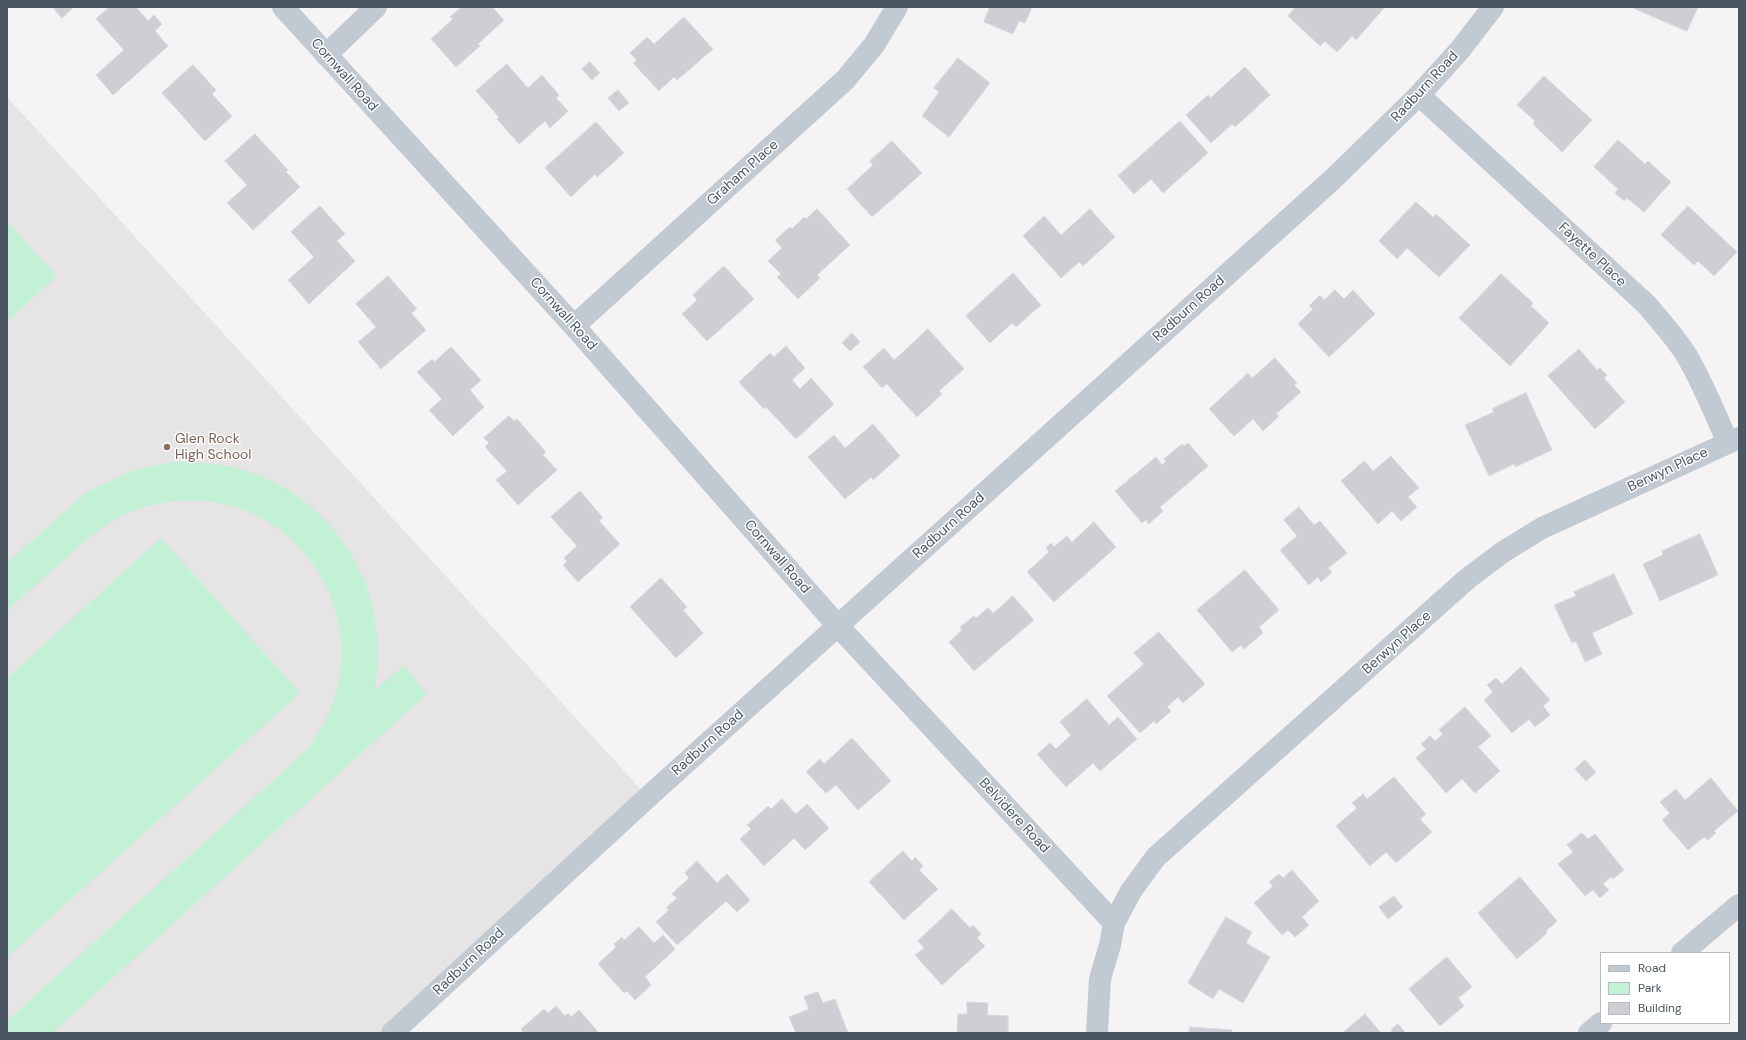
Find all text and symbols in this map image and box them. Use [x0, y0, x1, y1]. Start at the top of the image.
street label: Cornwall Road [307, 35, 381, 115]
street label: Radburn Road [1388, 48, 1462, 126]
street label: Graham Place [704, 137, 782, 209]
street label: Fayette Place [1555, 219, 1629, 291]
street label: Radburn Road [1150, 272, 1228, 346]
street label: Cornwall Road [526, 274, 600, 354]
place label: Glen Rock High School [175, 431, 251, 464]
marker: Glen Rock High School [162, 442, 172, 452]
street label: Berwyn Place [1625, 444, 1711, 496]
street label: Radburn Road [910, 489, 988, 563]
street label: Cornwall Road [740, 517, 814, 597]
street label: Berwyn Place [1359, 608, 1435, 678]
street label: Radburn Road [669, 706, 747, 780]
street label: Belvidere Road [975, 775, 1053, 857]
street label: Radburn Road [430, 925, 508, 999]
legend [1600, 952, 1730, 1024]
text: Road [1638, 960, 1666, 976]
text: Park [1638, 980, 1662, 996]
text: Building [1638, 1000, 1682, 1016]

